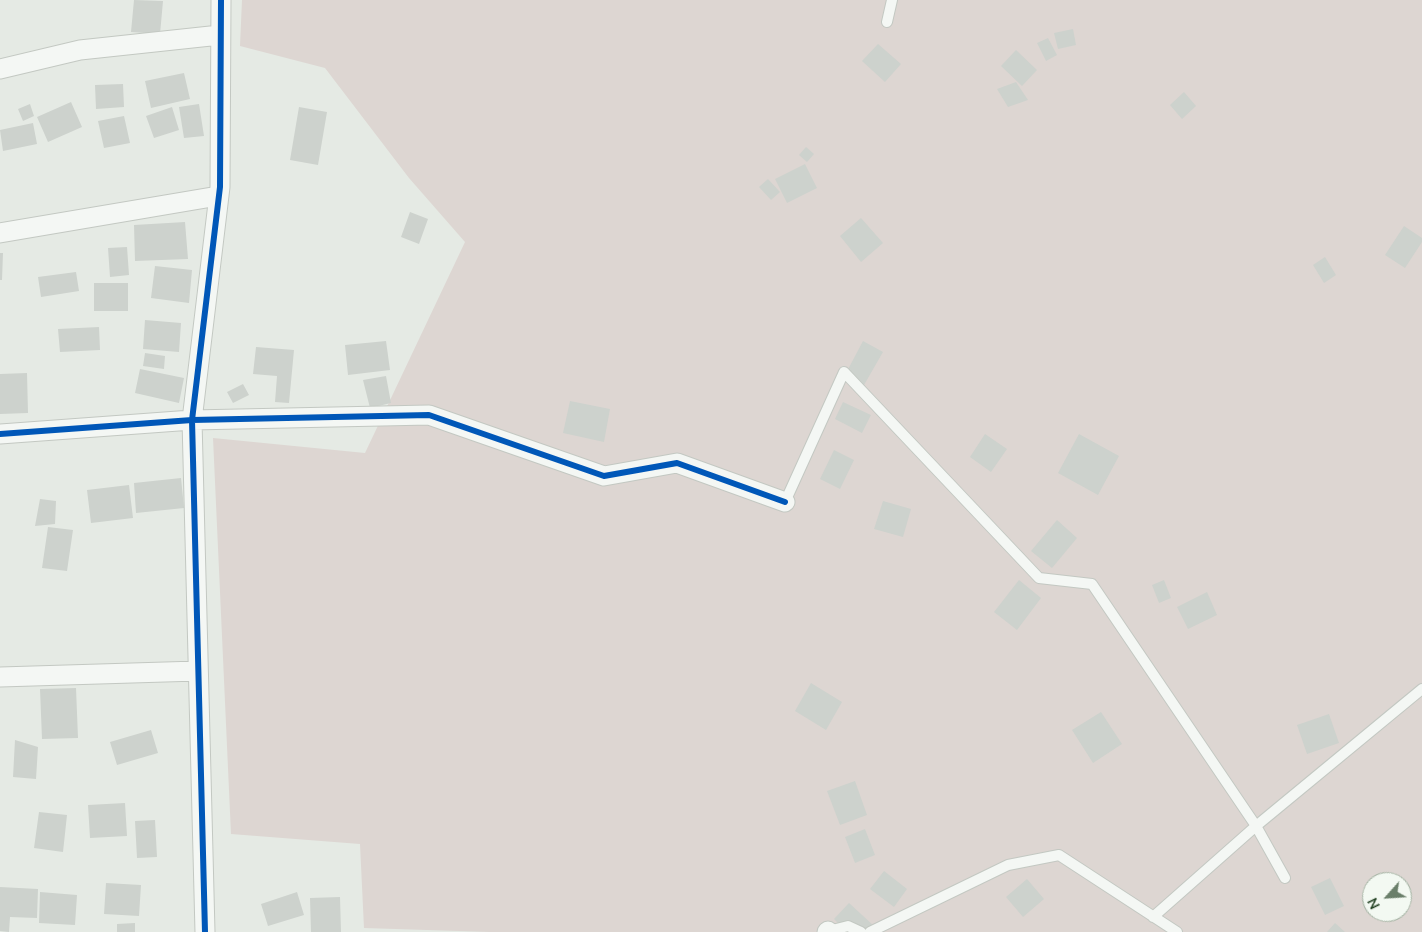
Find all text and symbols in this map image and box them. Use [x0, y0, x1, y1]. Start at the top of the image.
north arrow [1362, 872, 1412, 922]
text: N [1363, 894, 1385, 912]

